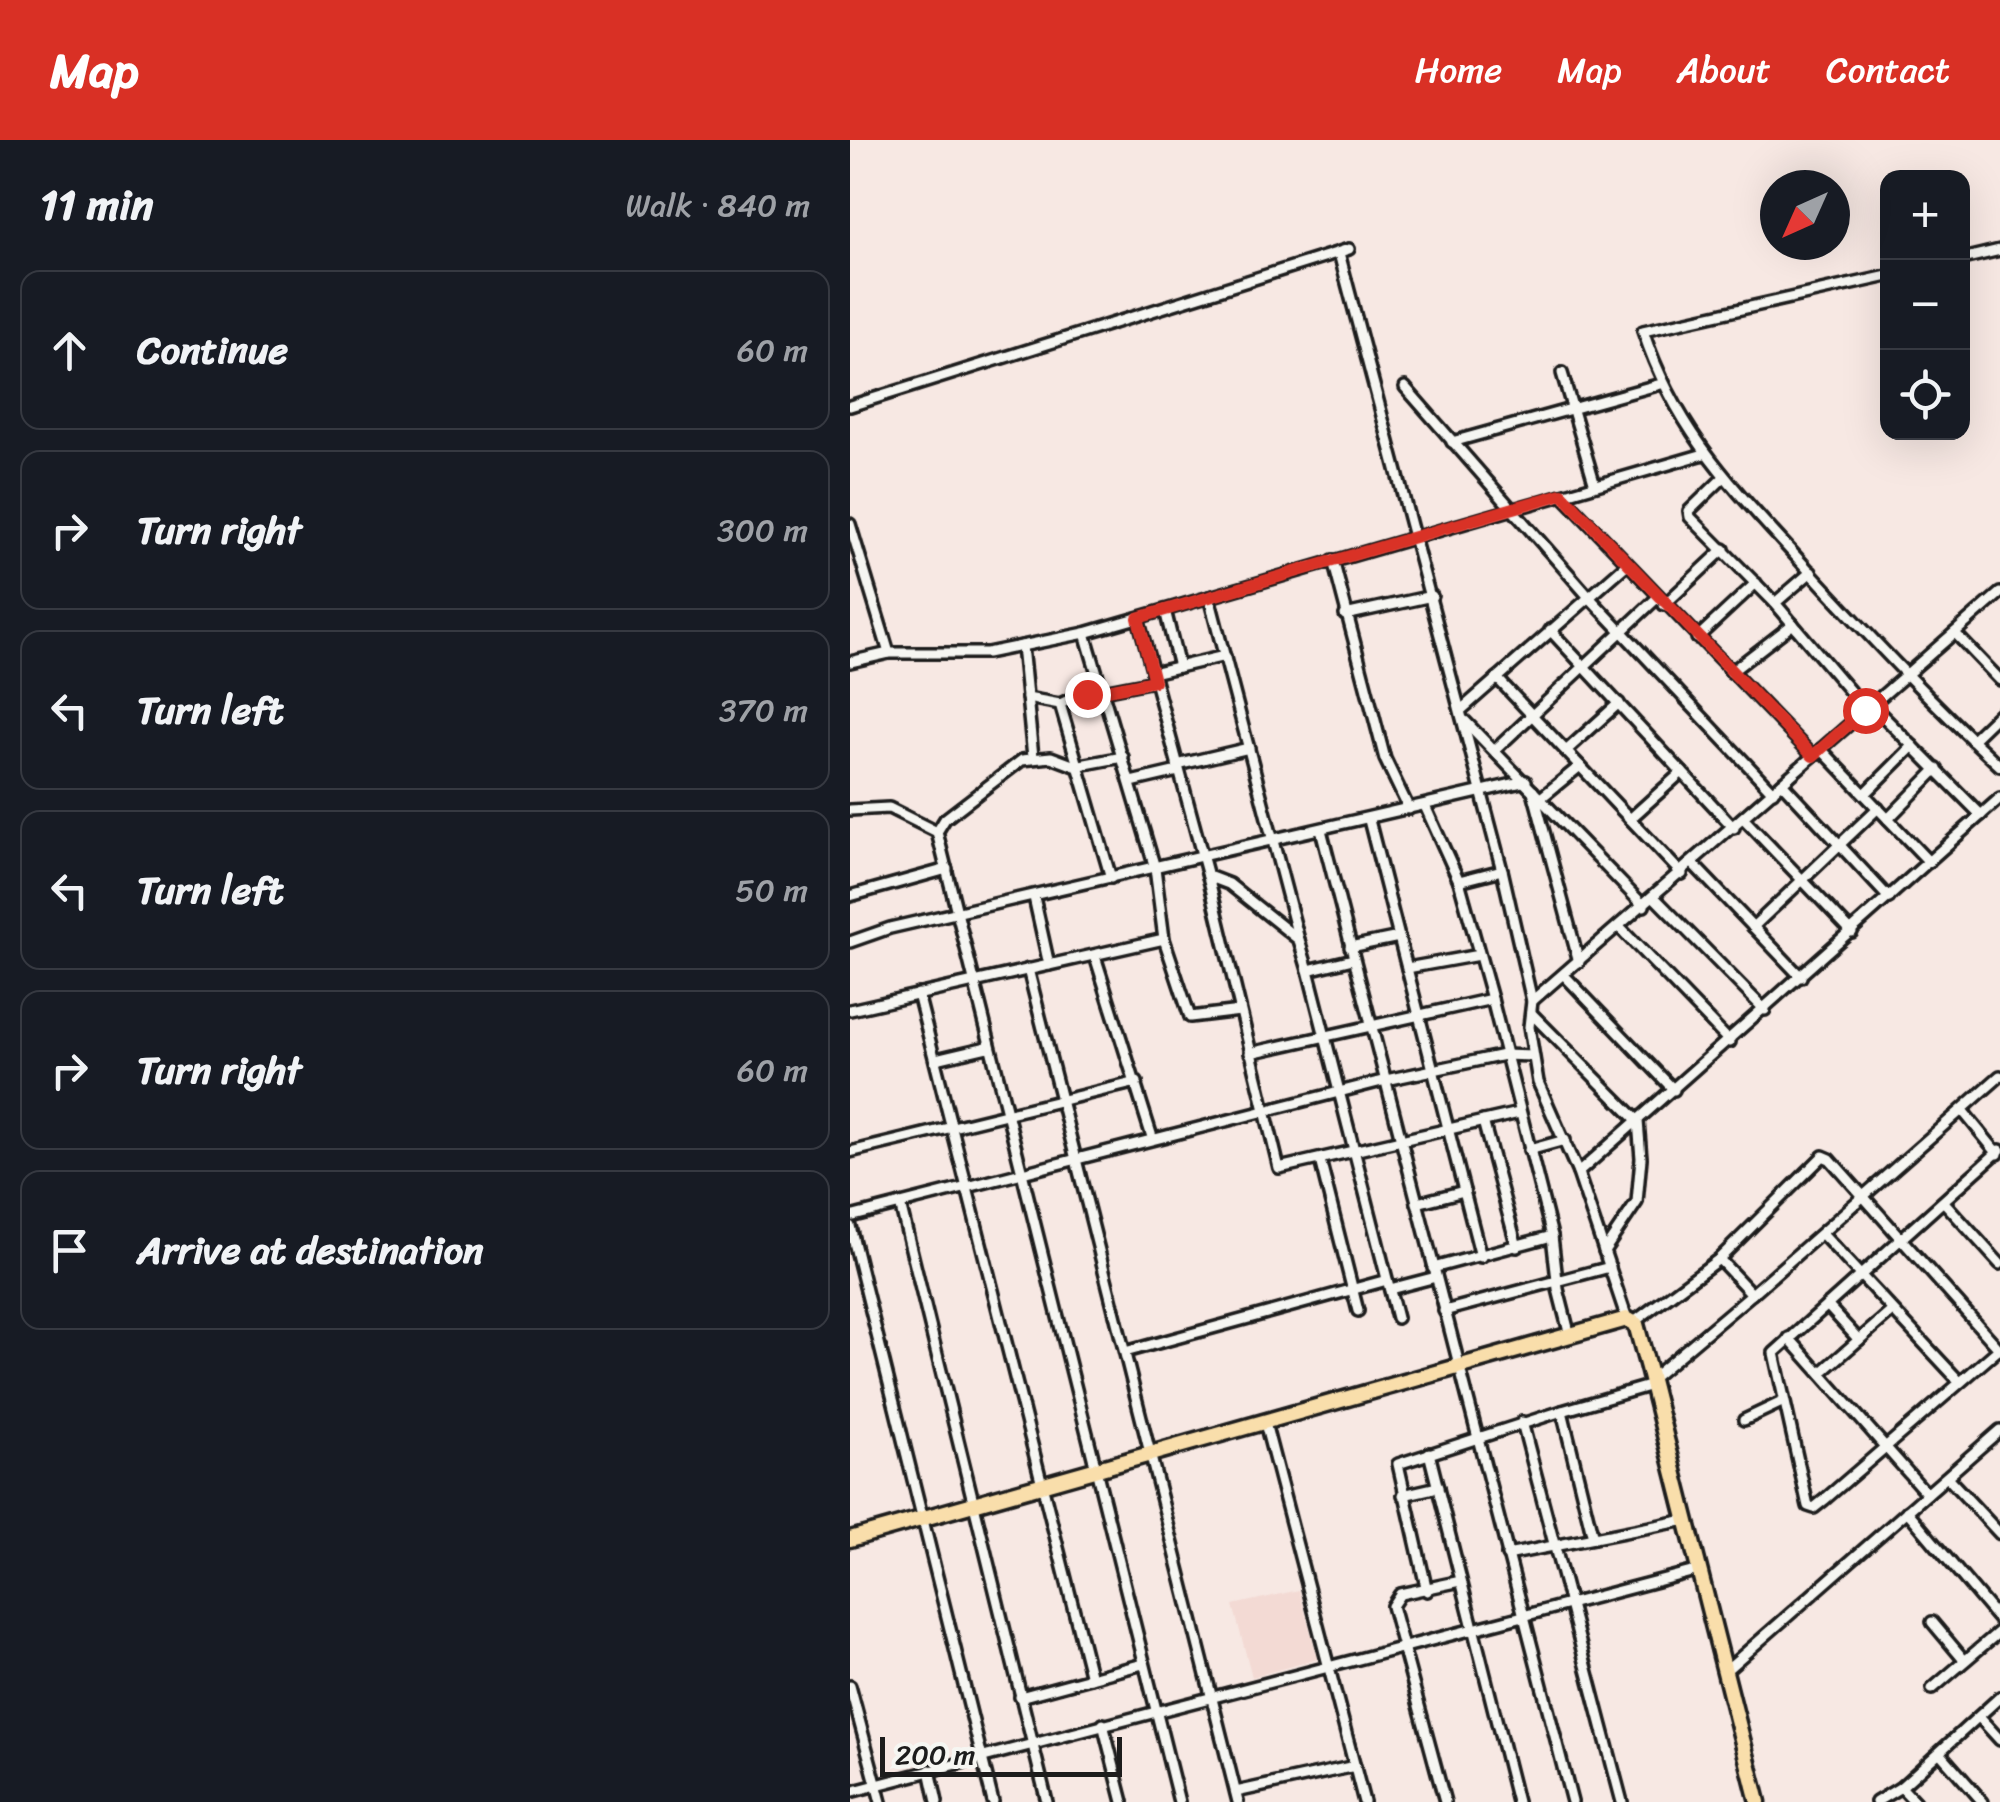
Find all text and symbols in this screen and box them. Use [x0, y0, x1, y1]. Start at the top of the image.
text: Map [50, 28, 139, 113]
text: Home [1415, 39, 1502, 101]
text: Map [1557, 39, 1622, 101]
text: About [1677, 39, 1771, 101]
text: Contact [1826, 39, 1950, 101]
text: 11 min [40, 168, 153, 242]
north arrow [1760, 170, 1850, 260]
map controls [1880, 170, 1970, 440]
button: + [1880, 170, 1970, 260]
text: Walk · 840 m [626, 177, 810, 234]
button: − [1880, 260, 1970, 350]
text: Continue [137, 317, 288, 384]
text: 60 m [737, 322, 808, 379]
icon: ahead [42, 323, 97, 378]
button: locate [1880, 350, 1970, 440]
text: Turn right [137, 497, 302, 564]
text: 300 m [717, 502, 808, 559]
icon: right [42, 503, 97, 558]
route end [1065, 672, 1111, 718]
text: Turn left [137, 677, 283, 744]
text: 370 m [719, 682, 808, 739]
icon: left [42, 683, 97, 738]
route start [1843, 688, 1889, 734]
text: Turn left [137, 857, 283, 924]
text: 50 m [735, 862, 808, 919]
icon: left [42, 863, 97, 918]
text: Turn right [137, 1037, 302, 1104]
text: 60 m [737, 1042, 808, 1099]
icon: right [42, 1043, 97, 1098]
text: Arrive at destination [137, 1217, 484, 1284]
icon: arrive [42, 1223, 97, 1278]
text: 200 m [895, 1730, 975, 1779]
scale bar [880, 1732, 1122, 1776]

